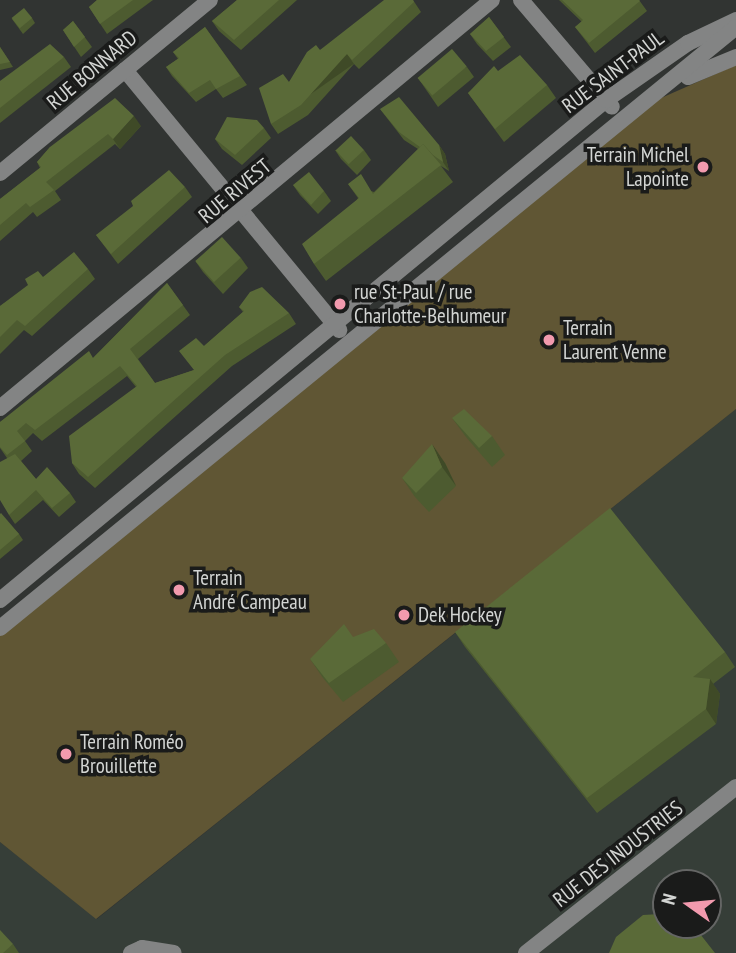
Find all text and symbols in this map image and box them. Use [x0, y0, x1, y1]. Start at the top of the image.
street label: RUE BONNARD [42, 25, 142, 115]
street label: RUE SAINT-PAUL [557, 26, 669, 118]
place label: Terrain Michel Lapointe [587, 142, 689, 192]
street label: RUE RIVEST [194, 154, 276, 228]
marker: Terrain Michel Lapointe [695, 159, 711, 175]
place label: rue St-Paul / rue Charlotte-Belhumeur [354, 279, 506, 329]
marker: rue St-Paul / rue Charlotte-Belhumeur [332, 296, 348, 312]
place label: Terrain Laurent Venne [563, 315, 667, 365]
marker: Terrain Laurent Venne [541, 332, 557, 348]
place label: Terrain André Campeau [193, 565, 307, 615]
marker: Terrain André Campeau [171, 582, 187, 598]
place label: Dek Hockey [418, 602, 502, 628]
marker: Dek Hockey [396, 607, 412, 623]
place label: Terrain Roméo Brouillette [80, 729, 184, 779]
marker: Terrain Roméo Brouillette [58, 746, 74, 762]
street label: RUE DES INDUSTRIES [548, 796, 688, 912]
north arrow [652, 869, 722, 939]

